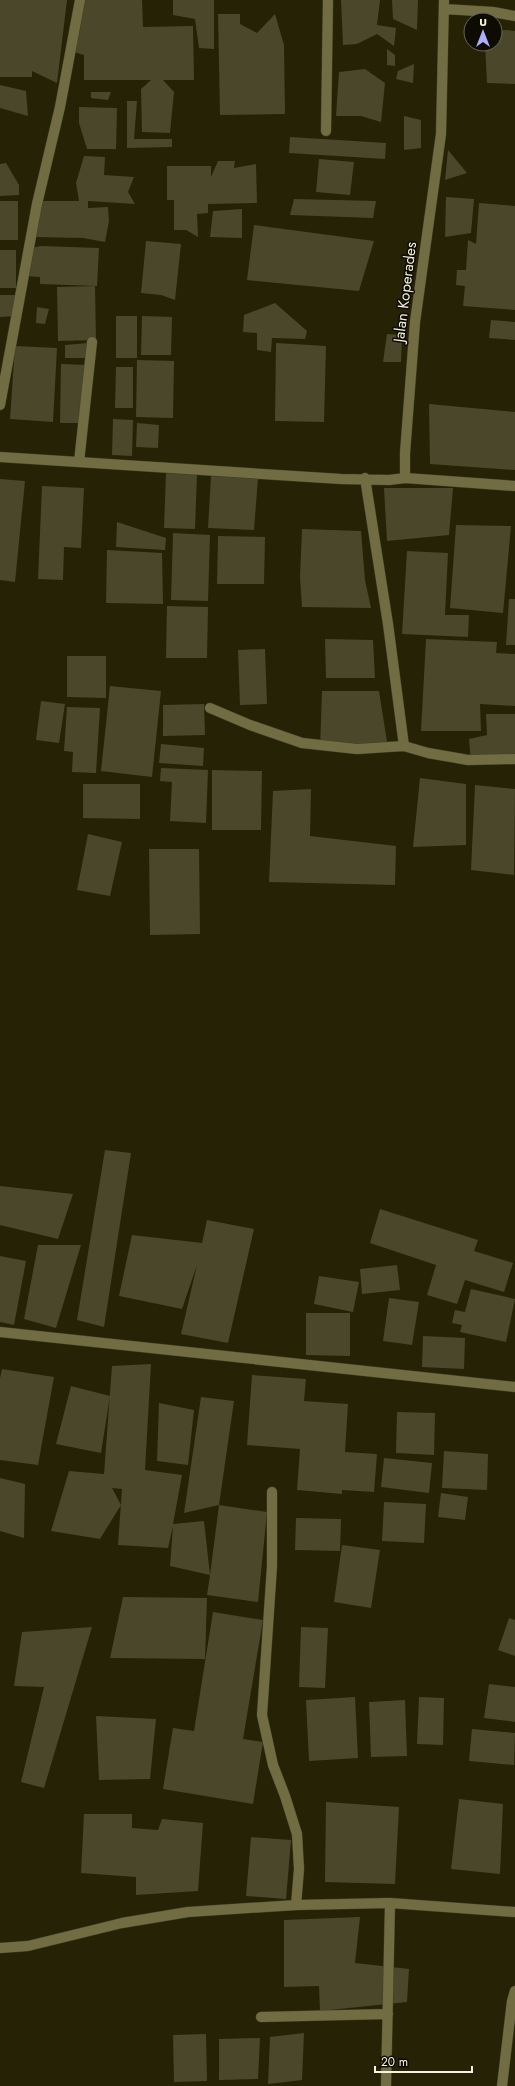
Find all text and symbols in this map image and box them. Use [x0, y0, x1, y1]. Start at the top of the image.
north arrow [463, 12, 503, 52]
text: U [479, 14, 487, 30]
street label: Jalan Koperades [388, 241, 422, 345]
scale bar [375, 2048, 472, 2074]
text: 20 m [381, 2053, 408, 2071]

